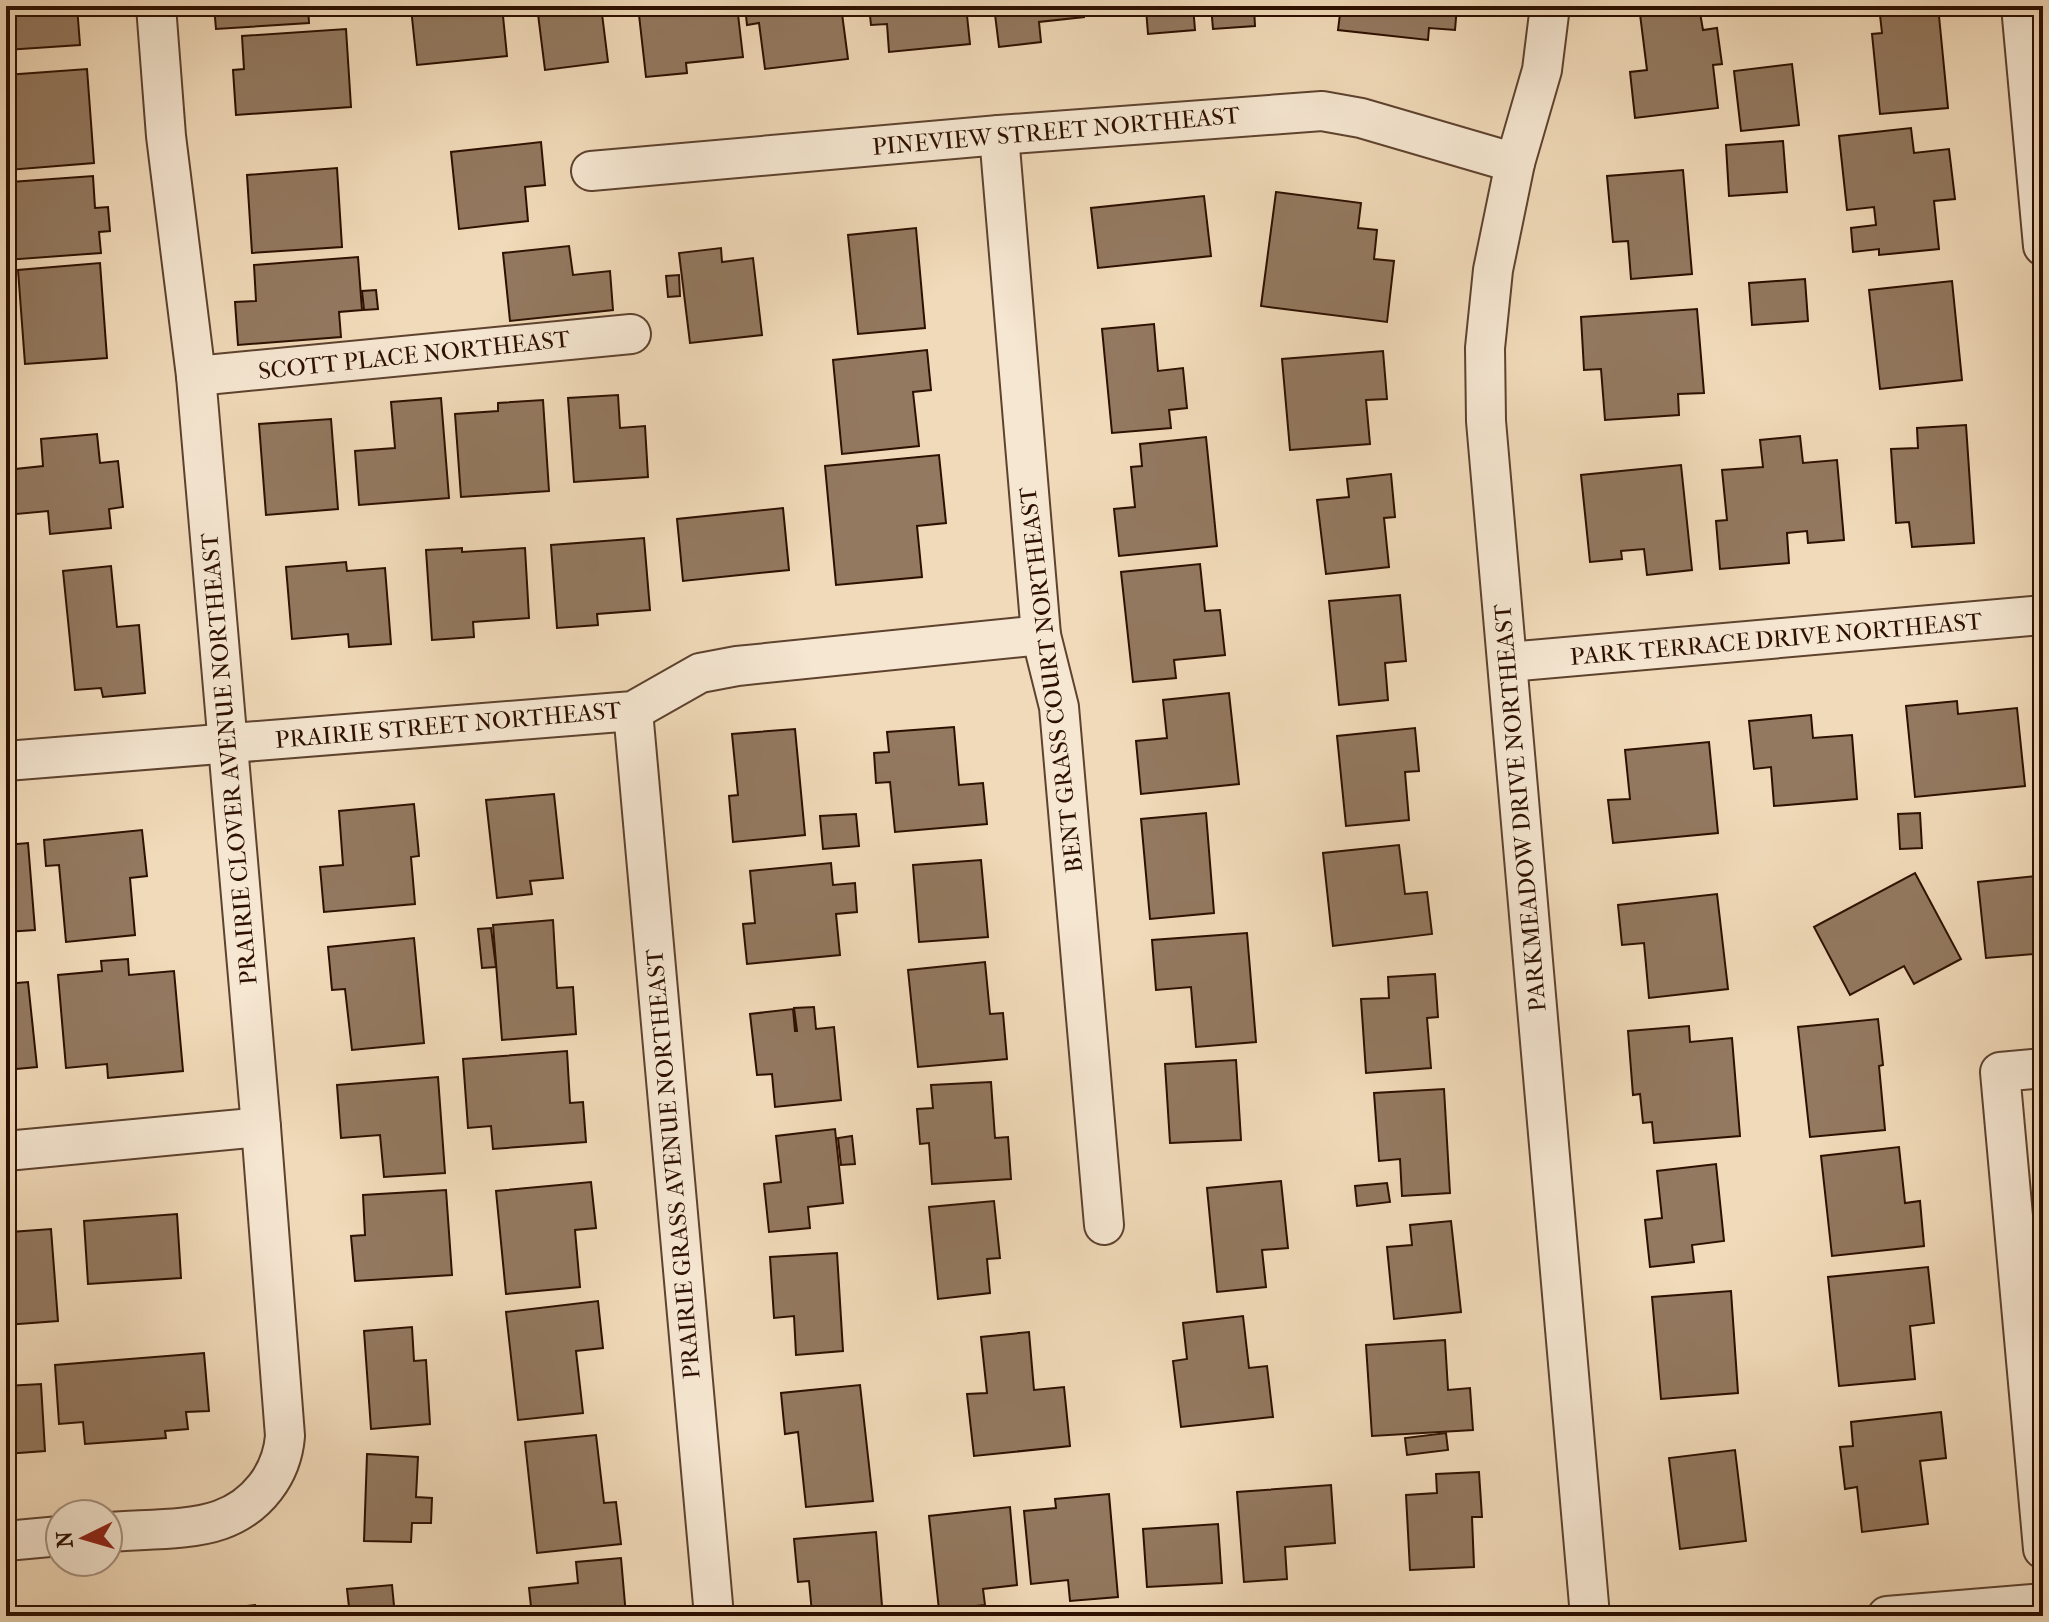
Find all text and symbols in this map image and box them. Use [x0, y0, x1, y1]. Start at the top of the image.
street label: PINEVIEW STREET NORTHEAST [871, 101, 1242, 161]
street label: SCOTT PLACE NORTHEAST [257, 325, 572, 385]
street label: BENT GRASS COURT NORTHEAST [1013, 485, 1089, 874]
street label: PRAIRIE CLOVER AVENUE NORTHEAST [195, 531, 263, 986]
street label: PARKMEADOW DRIVE NORTHEAST [1488, 602, 1552, 1013]
street label: PARK TERRACE DRIVE NORTHEAST [1569, 607, 1984, 671]
street label: PRAIRIE STREET NORTHEAST [274, 696, 623, 754]
street label: PRAIRIE GRASS AVENUE NORTHEAST [640, 947, 706, 1380]
north arrow [44, 1498, 124, 1578]
text: N [51, 1530, 79, 1549]

